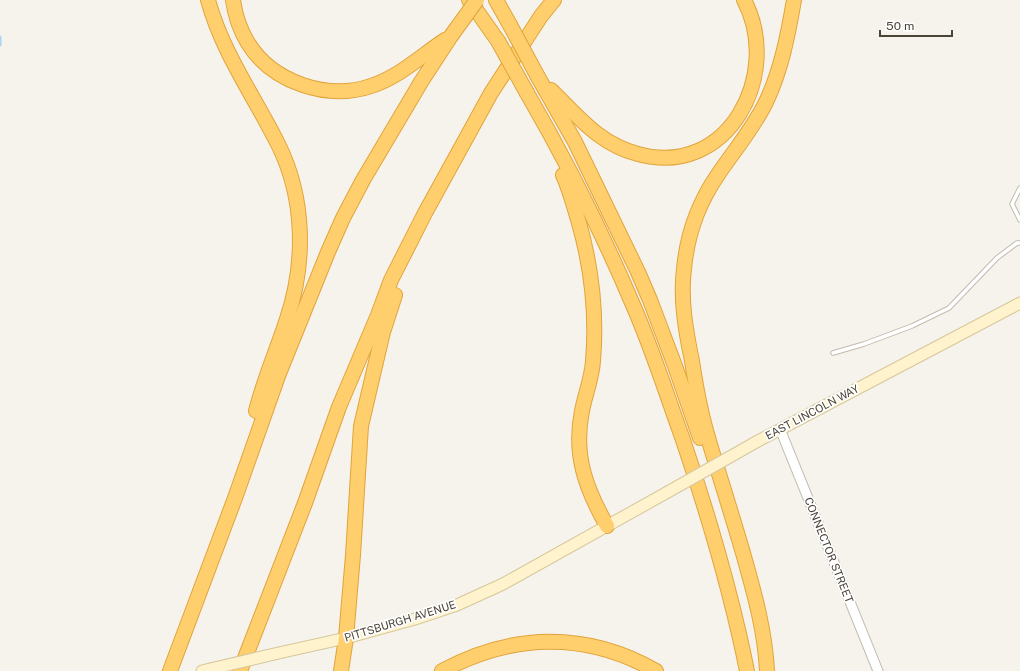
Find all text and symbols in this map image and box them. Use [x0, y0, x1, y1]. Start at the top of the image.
scale bar [880, 12, 952, 38]
text: 50 m [886, 19, 914, 33]
street label: EAST LINCOLN WAY [763, 382, 861, 442]
street label: CONNECTOR STREET [802, 496, 856, 605]
street label: PITTSBURGH AVENUE [343, 598, 457, 644]

